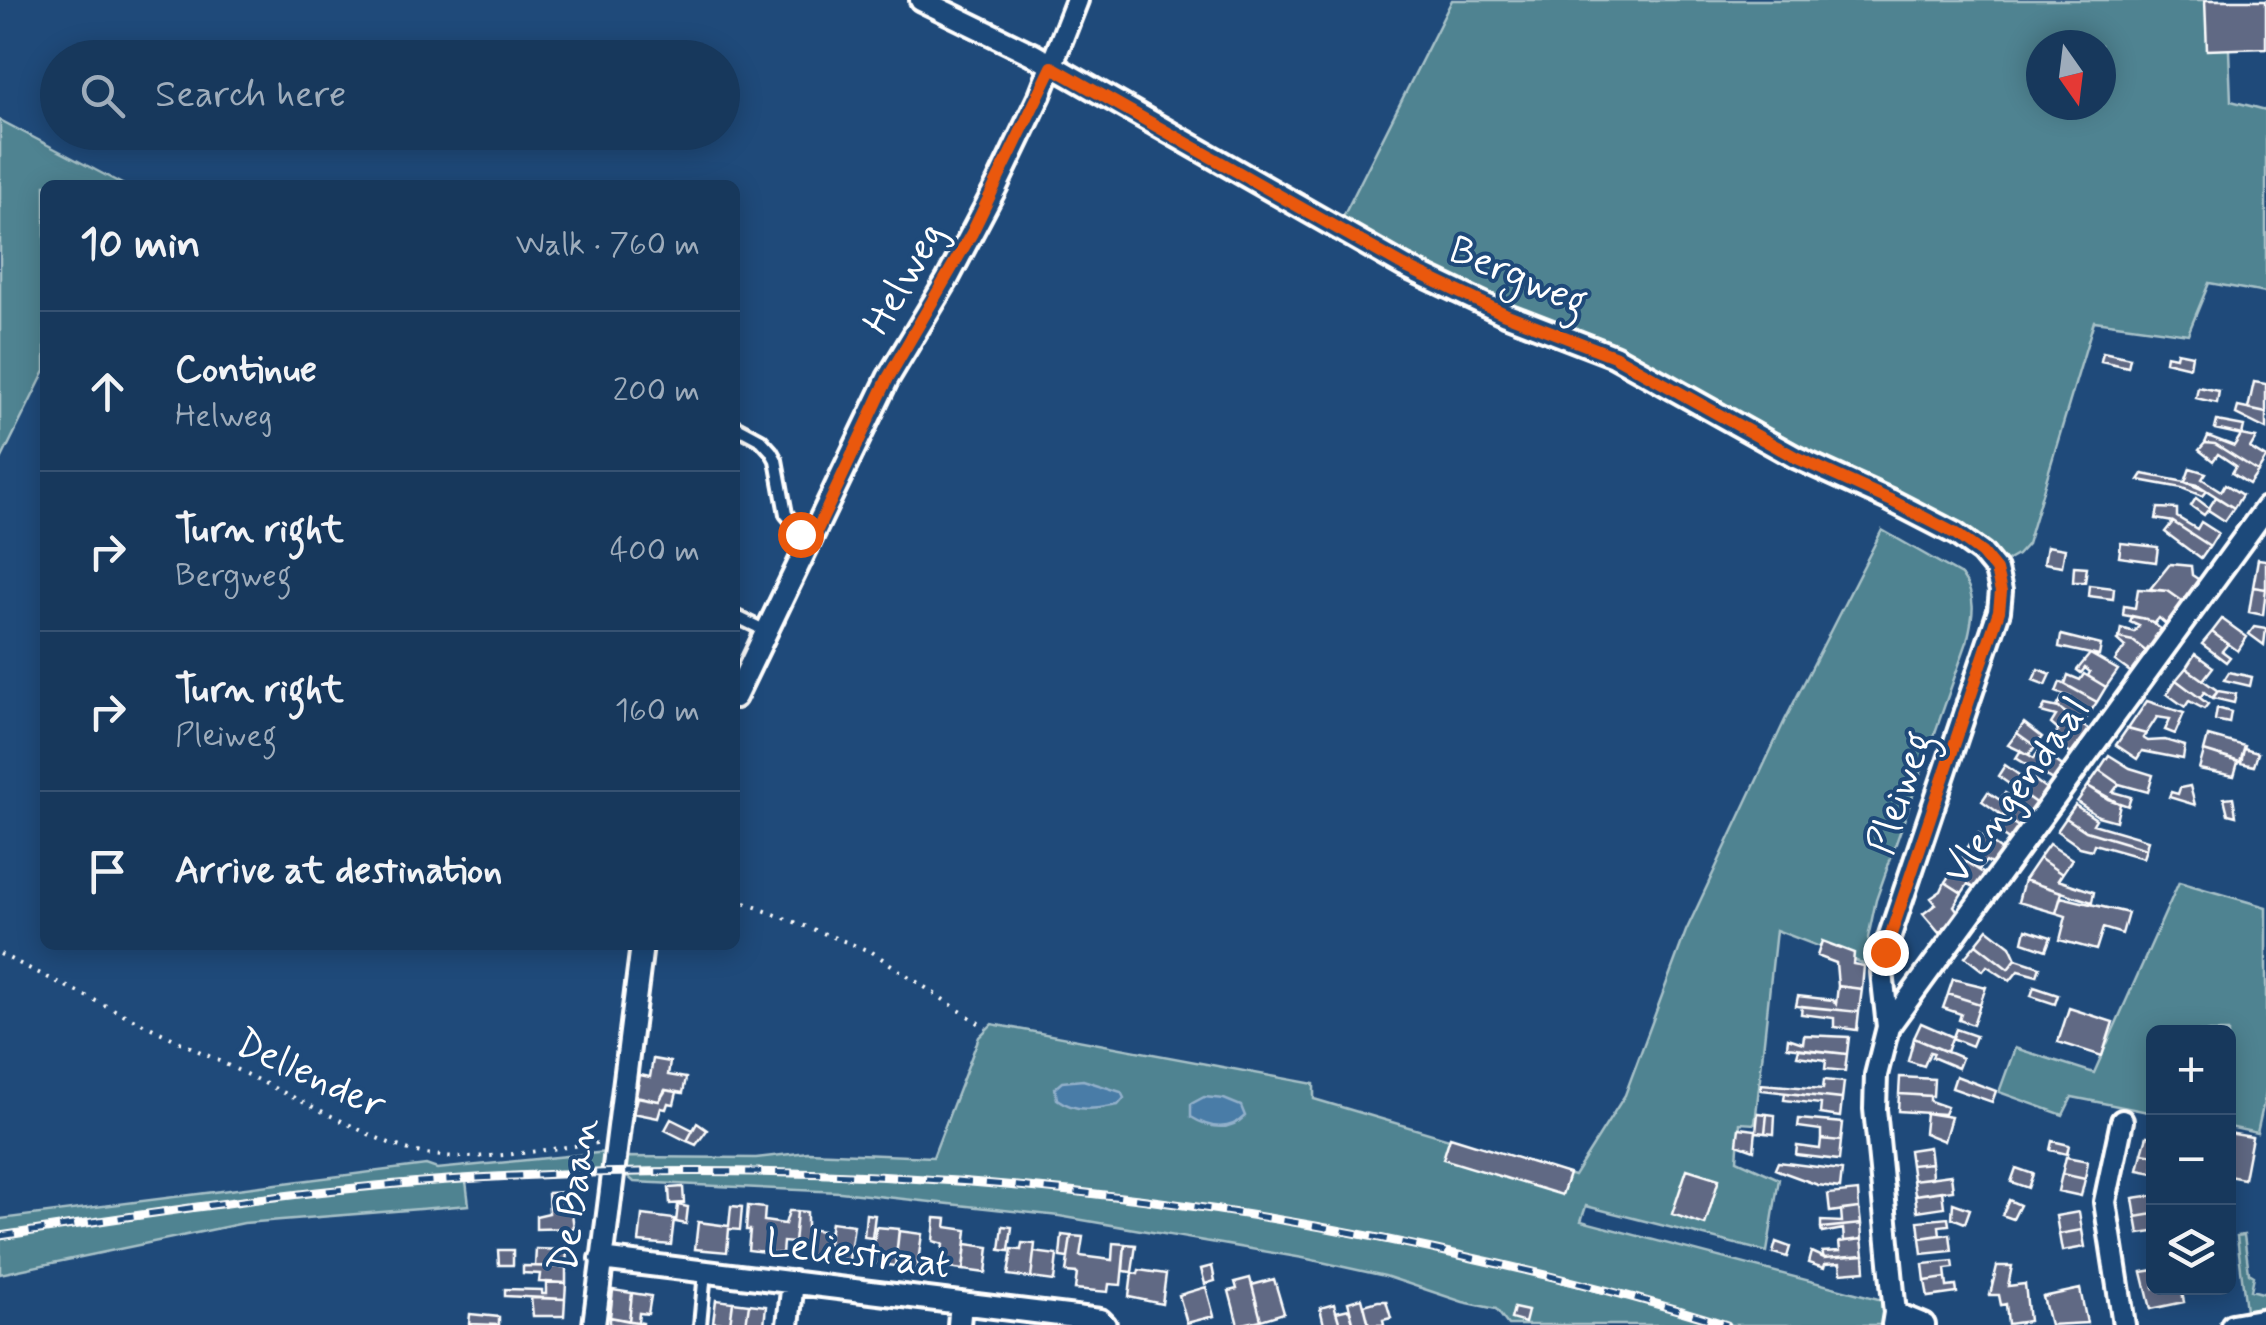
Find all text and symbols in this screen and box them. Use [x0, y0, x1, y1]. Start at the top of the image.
north arrow [2026, 30, 2116, 120]
search box [40, 40, 740, 150]
icon: search [75, 68, 130, 123]
text: Search here [155, 71, 346, 120]
street label: Helweg [852, 213, 958, 345]
text: 10 min [80, 218, 201, 273]
text: Walk · 760 m [516, 224, 700, 266]
street label: Bergweg [1439, 225, 1595, 333]
text: Continue [175, 346, 317, 395]
icon: ahead [80, 364, 135, 419]
text: 200 m [613, 370, 700, 412]
text: Helweg [175, 395, 272, 437]
text: Turn right [175, 506, 344, 555]
route start [778, 512, 824, 558]
icon: right [80, 524, 135, 579]
text: 400 m [610, 530, 700, 572]
text: Bergweg [175, 555, 292, 597]
text: Turn right [175, 666, 344, 715]
icon: right [80, 684, 135, 739]
street label: Vlengendaal [1931, 687, 2103, 895]
text: 160 m [615, 690, 700, 732]
text: Pleiweg [175, 715, 277, 757]
street label: Pleiweg [1856, 724, 1950, 863]
icon: arrive [80, 844, 135, 899]
text: Arrive at destination [175, 847, 502, 896]
route end [1863, 930, 1909, 976]
street label: Dellender [226, 1018, 394, 1133]
map controls [2146, 1025, 2236, 1295]
button: + [2146, 1025, 2236, 1115]
street label: De Baan [538, 1115, 612, 1275]
button: − [2146, 1115, 2236, 1205]
button: layers [2146, 1205, 2236, 1295]
street label: Leliestraat [763, 1218, 953, 1292]

